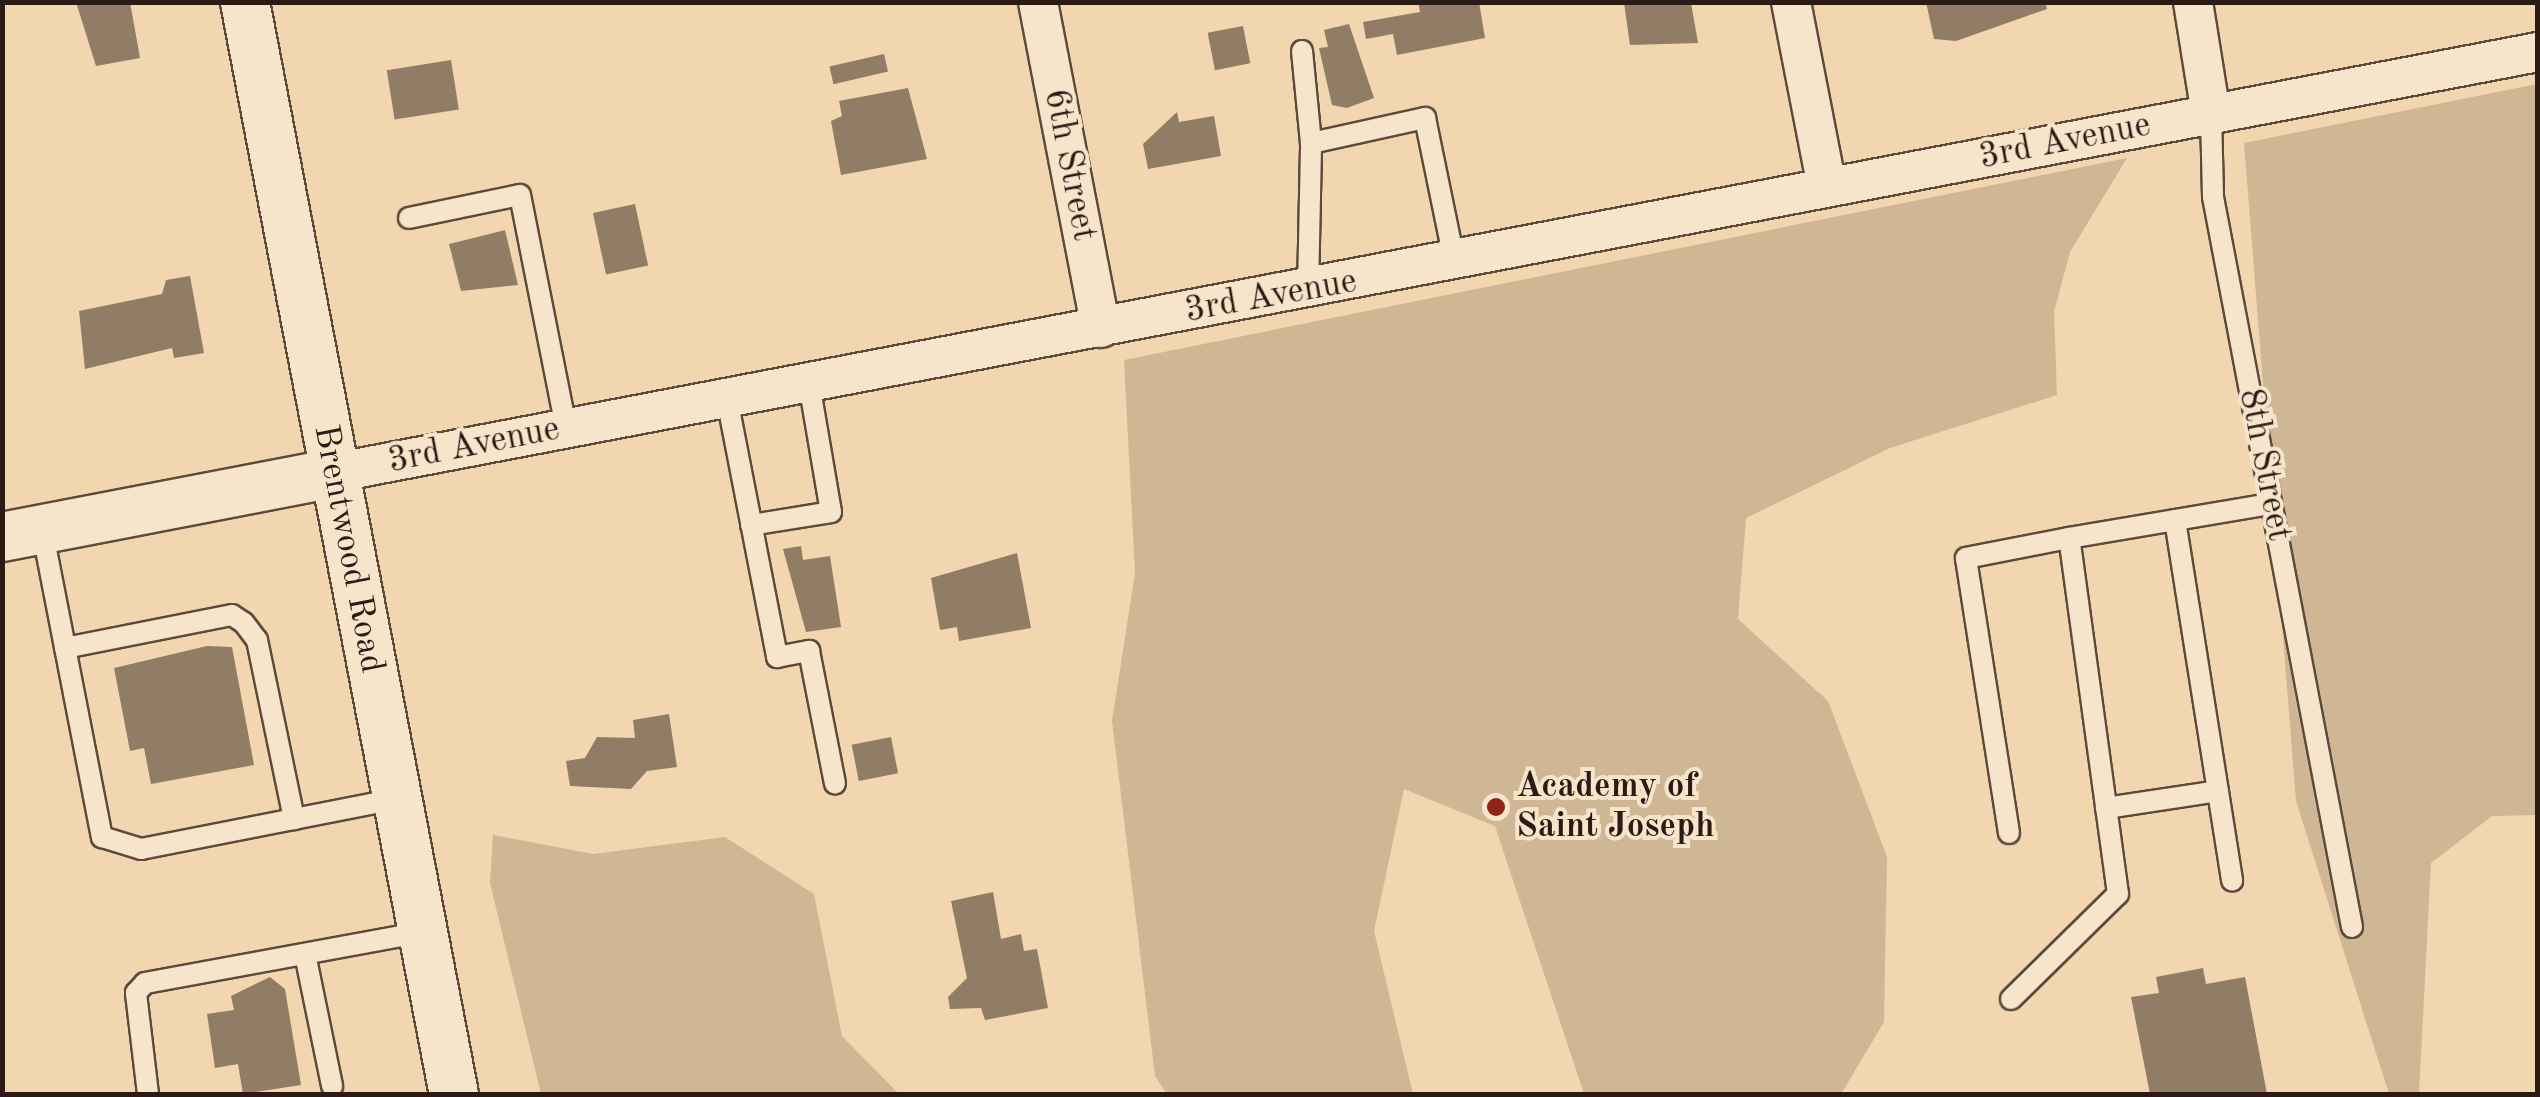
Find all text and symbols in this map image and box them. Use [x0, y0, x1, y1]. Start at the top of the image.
street label: 6th Street [1034, 85, 1104, 245]
street label: 3rd Avenue [1976, 105, 2154, 179]
street label: 3rd Avenue [1182, 261, 1360, 333]
street label: 8th Street [2229, 385, 2299, 545]
street label: 3rd Avenue [385, 409, 563, 483]
street label: Brentwood Road [303, 421, 393, 677]
place label: Academy of Saint Joseph [1516, 766, 1715, 848]
marker: Academy of Saint Joseph [1485, 796, 1507, 818]

